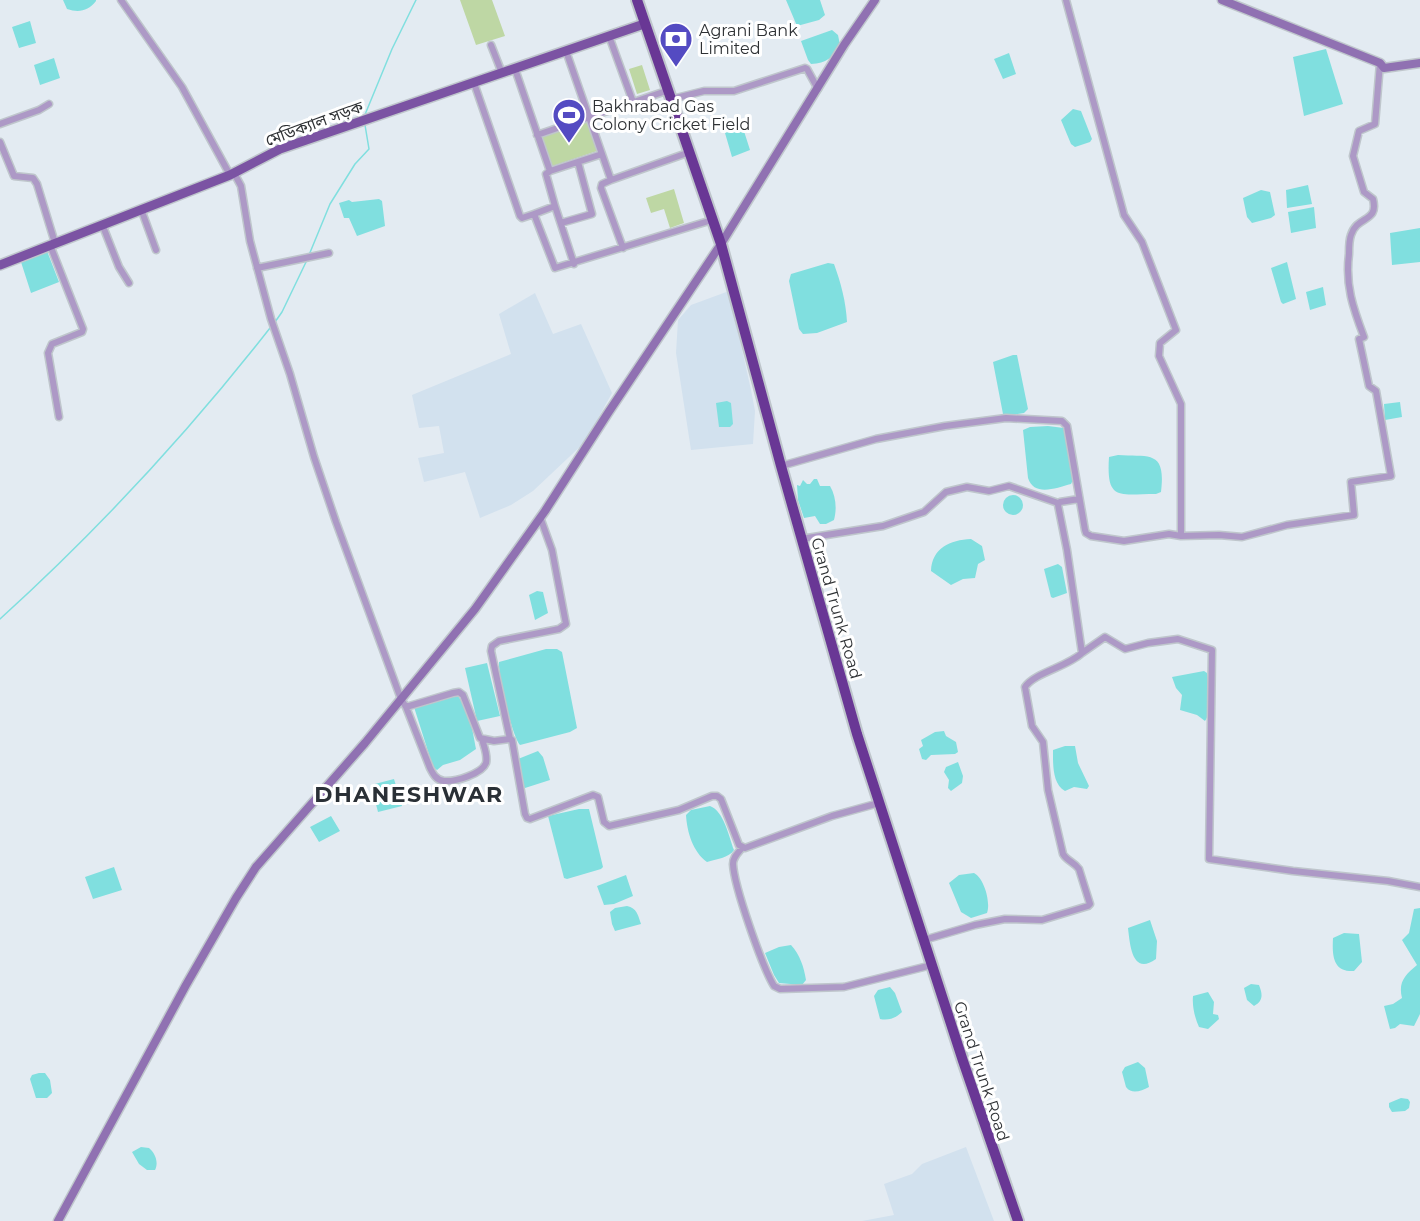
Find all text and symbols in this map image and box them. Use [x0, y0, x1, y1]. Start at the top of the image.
bank icon: Agrani Bank Limited [658, 21, 694, 68]
place label: Agrani Bank Limited [699, 21, 798, 58]
street label: মেডিক্যাল সড়ক [263, 97, 367, 150]
sports icon: Bakhrabad Gas Colony Cricket Field [551, 97, 587, 144]
place label: Bakhrabad Gas Colony Cricket Field [592, 97, 750, 134]
street label: Grand Trunk Road [807, 535, 866, 681]
district label: DHANESHWAR [314, 781, 504, 808]
street label: Grand Trunk Road [950, 999, 1013, 1144]

